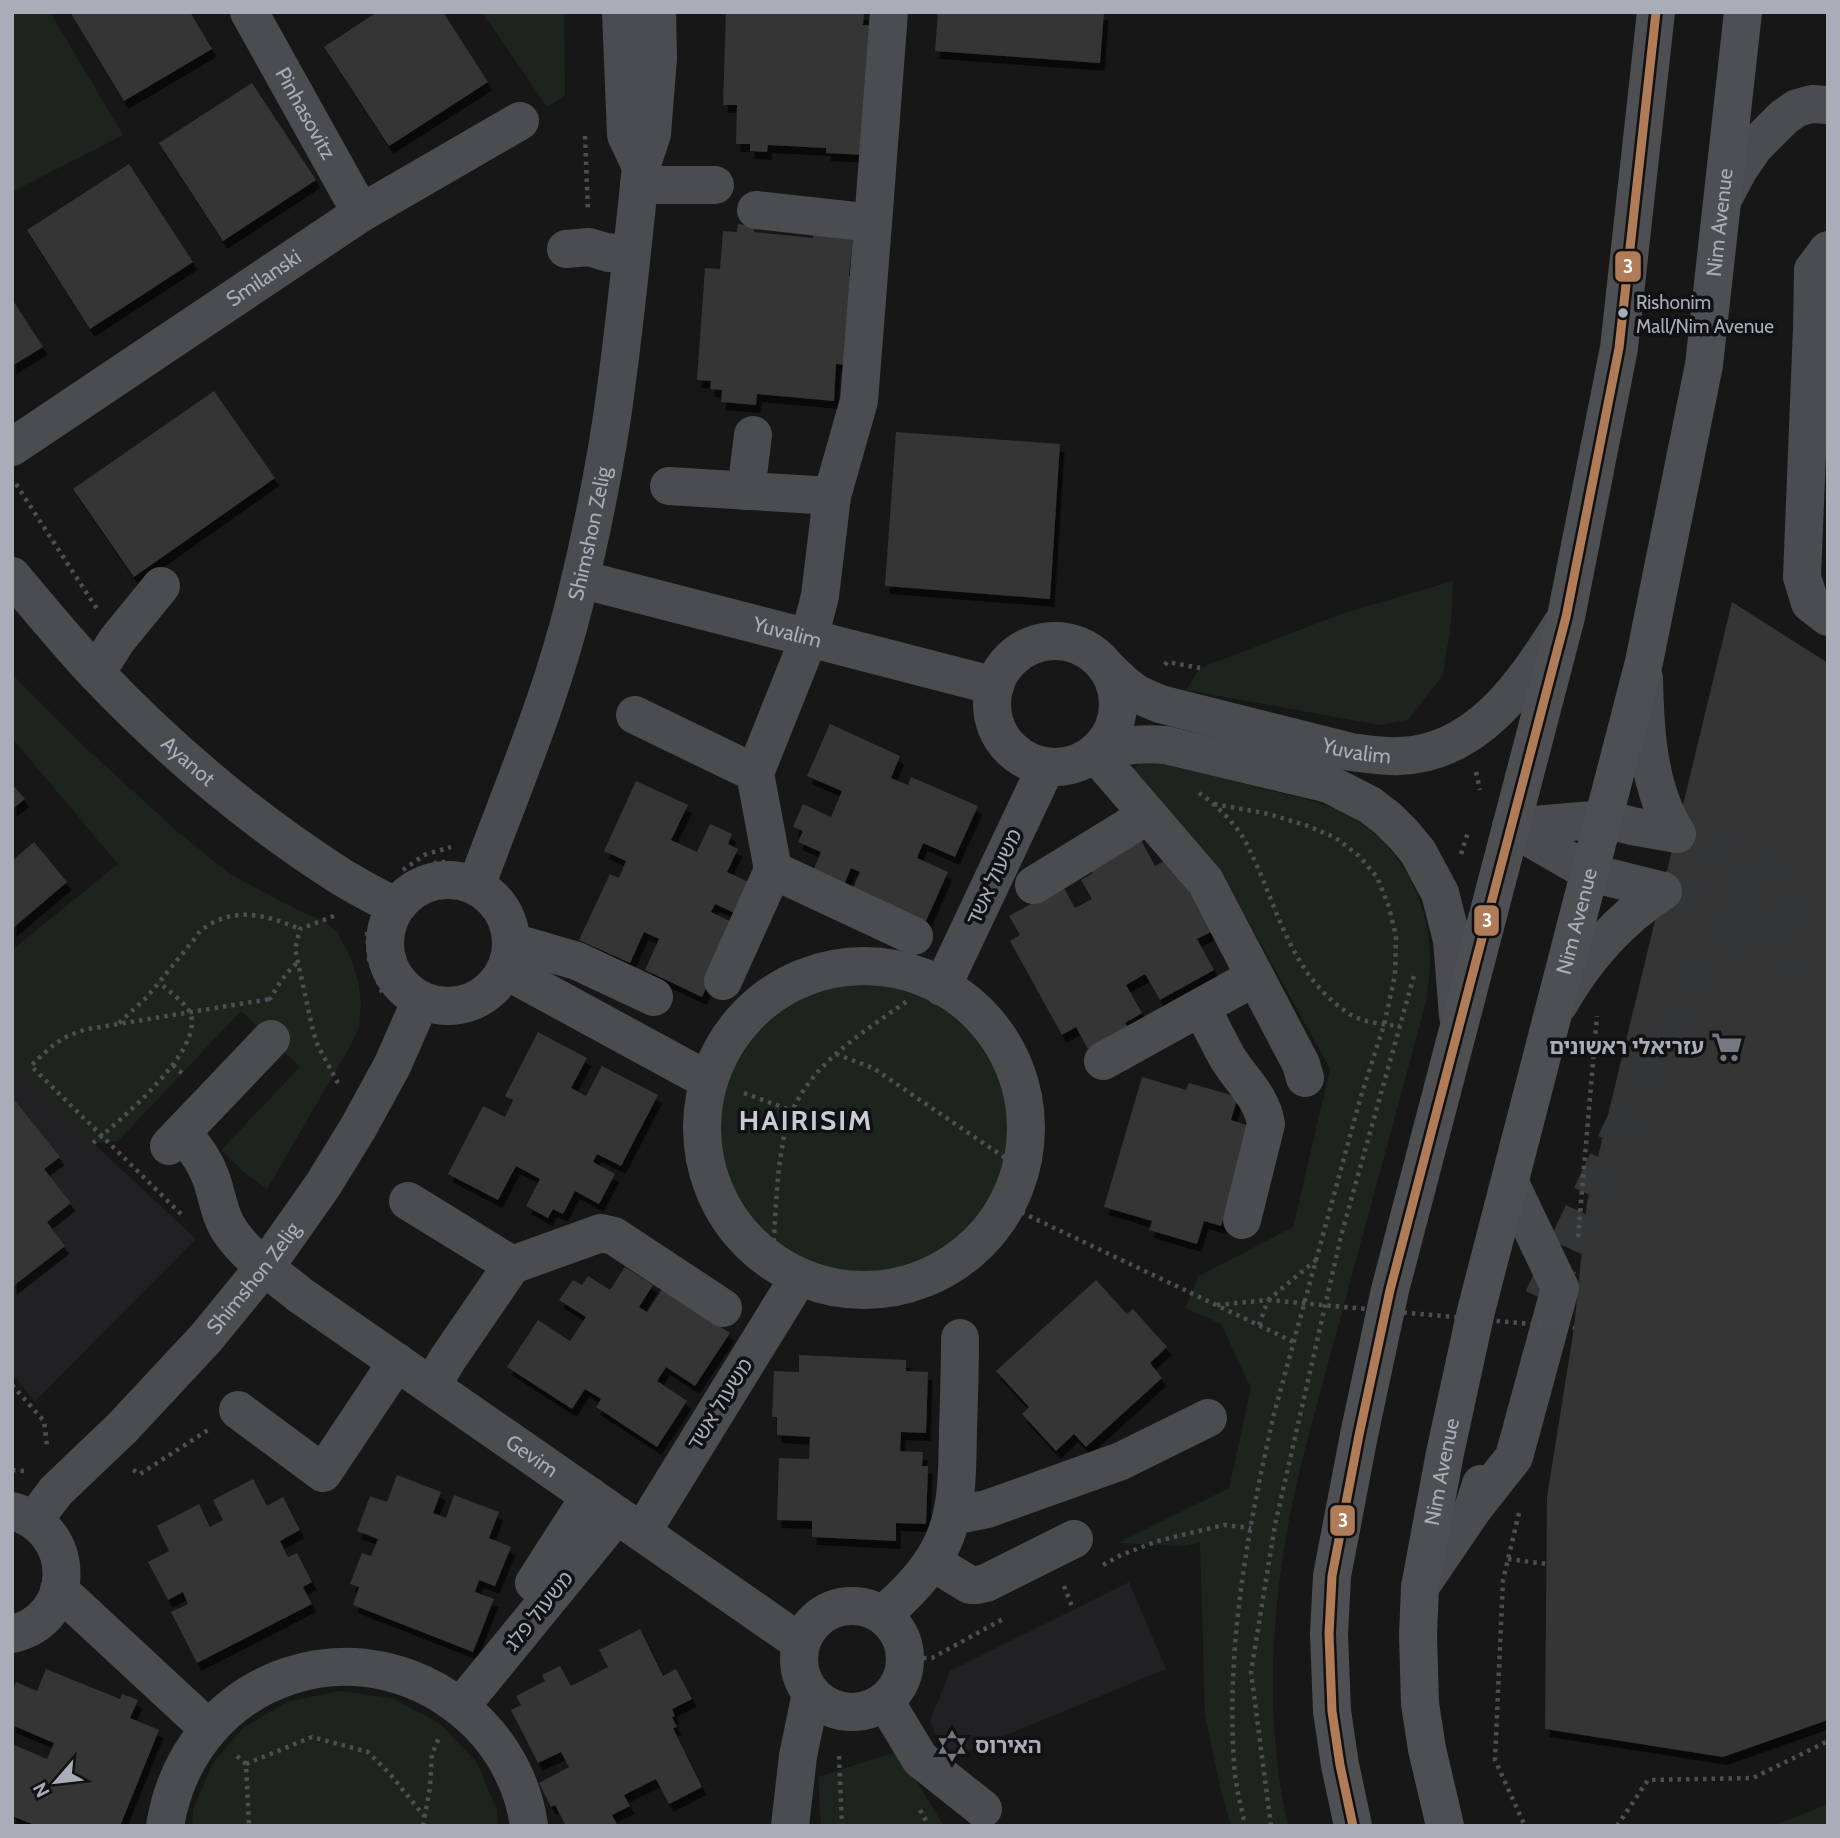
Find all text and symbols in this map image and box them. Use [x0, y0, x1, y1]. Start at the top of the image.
street label: Pinhasovitz [270, 63, 342, 164]
street label: Nim Avenue [1701, 167, 1738, 278]
street label: Smilanski [221, 244, 305, 312]
line badge: 3 [1614, 250, 1642, 283]
text: 3 [1623, 255, 1633, 278]
place label: Rishonim Mall/Nim Avenue [1636, 291, 1774, 338]
marker: Rishonim Mall/Nim Avenue [1616, 306, 1630, 320]
street label: Shimshon Zelig [563, 464, 616, 603]
street label: Yuvalim [750, 611, 824, 653]
street label: Ayanot [157, 731, 220, 791]
street label: Yuvalim [1319, 732, 1392, 768]
street label: משעול אשד [960, 825, 1027, 929]
street label: Nim Avenue [1551, 865, 1602, 977]
line badge: 3 [1473, 904, 1500, 937]
text: 3 [1482, 909, 1492, 932]
supermarket icon: עזריאלי ראשונים [1710, 1030, 1744, 1064]
place label: עזריאלי ראשונים [1549, 1034, 1704, 1059]
district label: HAIRISIM [739, 1103, 873, 1137]
street label: Shimshon Zelig [201, 1217, 305, 1339]
street label: משעול אשד [682, 1353, 758, 1454]
street label: Nim Avenue [1419, 1415, 1464, 1527]
street label: Gevim [501, 1429, 563, 1482]
line badge: 3 [1329, 1504, 1356, 1537]
text: 3 [1338, 1509, 1348, 1532]
street label: משעול פלג [499, 1566, 578, 1655]
synagogue icon: האירוס [935, 1729, 969, 1763]
place label: האירוס [975, 1733, 1042, 1758]
north arrow [21, 1747, 91, 1817]
text: N [28, 1778, 55, 1801]

